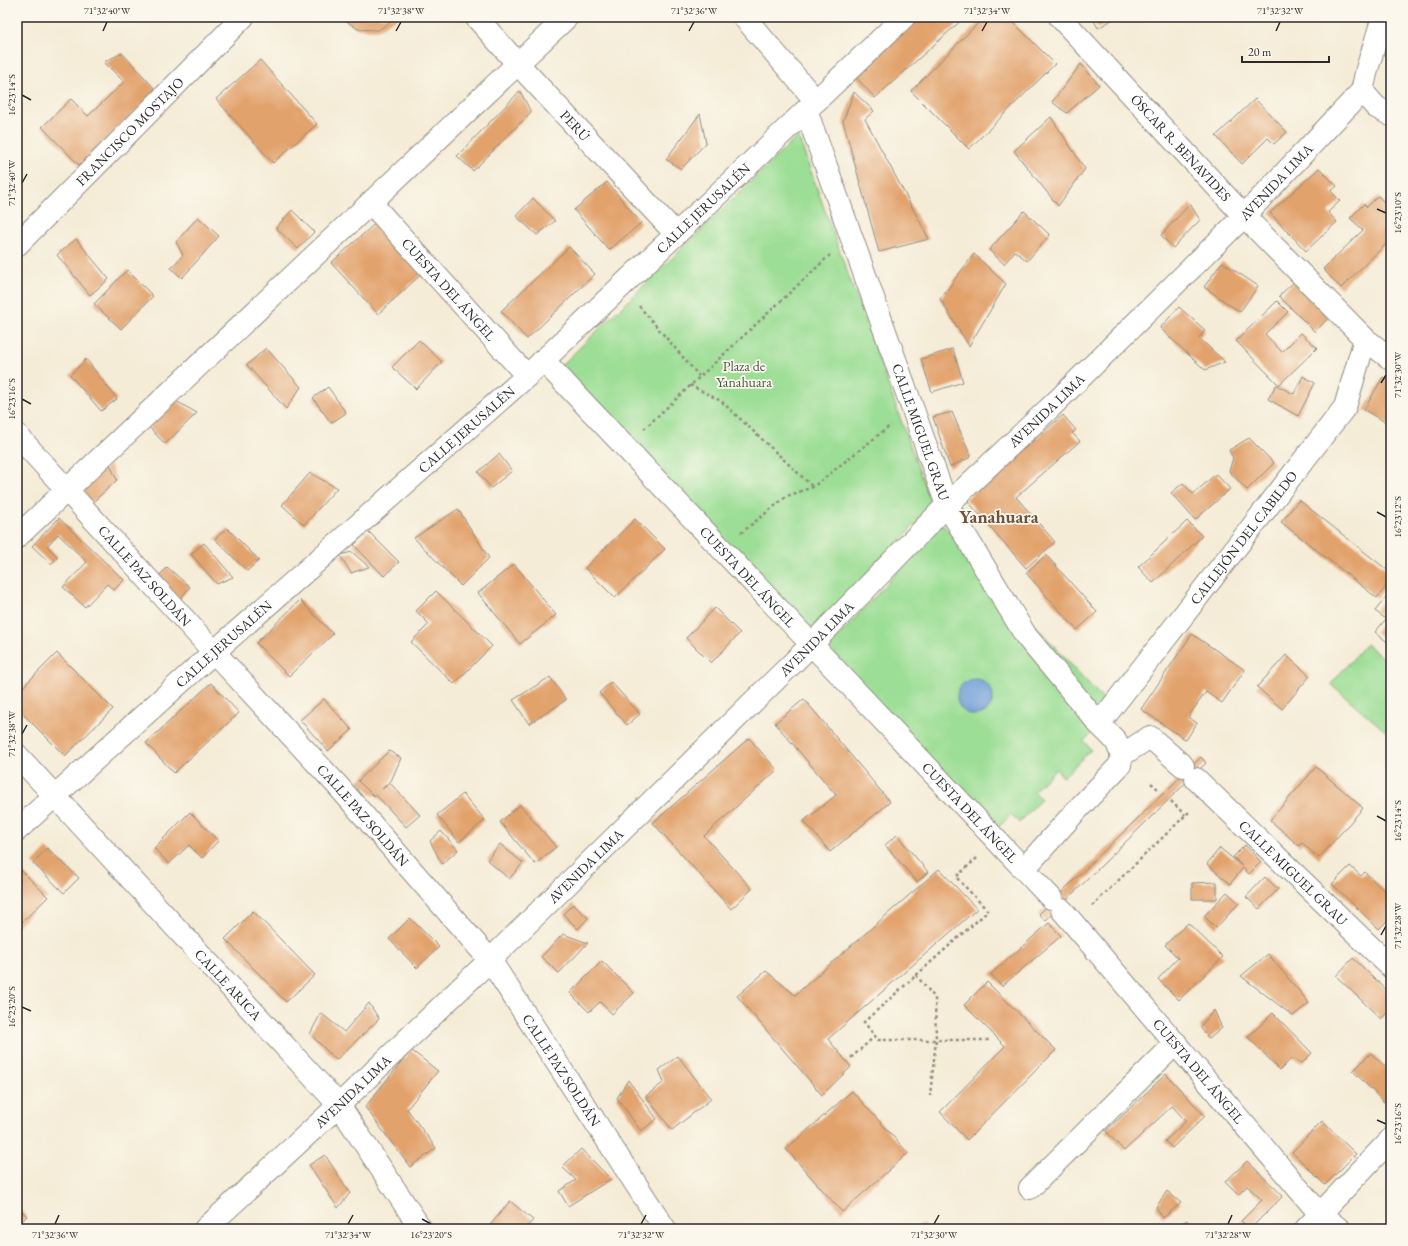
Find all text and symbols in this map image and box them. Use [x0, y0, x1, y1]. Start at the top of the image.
text: 71°32'40"W [84, 4, 131, 17]
text: 71°32'38"W [378, 4, 425, 17]
text: 71°32'36"W [671, 4, 718, 17]
text: 71°32'34"W [964, 4, 1011, 17]
text: 71°32'32"W [1257, 4, 1304, 17]
scale bar [1242, 38, 1329, 64]
text: 20 m [1248, 44, 1272, 60]
street label: FRANCISCO MOSTAJO [72, 73, 188, 190]
text: 16°23'14"S [5, 74, 18, 116]
street label: ÓSCAR R. BENAVIDES [1127, 90, 1235, 205]
street label: PERÚ [556, 106, 594, 145]
street label: AVENIDA LIMA [1235, 140, 1317, 225]
text: 71°32'40"W [5, 159, 18, 206]
street label: CALLE JERUSALÉN [652, 159, 754, 257]
text: 16°23'10"S [1391, 192, 1404, 234]
street label: CUESTA DEL ÁNGEL [398, 234, 500, 345]
text: 71°32'30"W [1391, 351, 1404, 398]
park label: Plaza de Yanahuara [716, 357, 772, 391]
street label: CALLE MIGUEL GRAU [888, 361, 954, 504]
street label: AVENIDA LIMA [1004, 370, 1089, 452]
text: 16°23'16"S [5, 378, 18, 420]
street label: CALLE JERUSALÉN [414, 382, 519, 477]
street label: CALLEJÓN DEL CABILDO [1186, 467, 1302, 608]
text: 16°23'12"S [1391, 496, 1404, 538]
district label: Yanahuara [959, 505, 1039, 528]
street label: CALLE PAZ SOLDÁN [94, 521, 195, 630]
street label: CUESTA DEL ÁNGEL [696, 522, 800, 631]
street label: CALLE JERUSALÉN [172, 596, 276, 692]
street label: AVENIDA LIMA [775, 597, 858, 681]
text: 71°32'38"W [5, 710, 18, 757]
street label: CUESTA DEL ÁNGEL [918, 758, 1022, 867]
street label: CALLE PAZ SOLDÁN [313, 760, 413, 870]
text: 16°23'14"S [1391, 800, 1404, 842]
street label: CALLE MIGUEL GRAU [1235, 816, 1352, 930]
street label: AVENIDA LIMA [543, 825, 627, 908]
text: 71°32'28"W [1391, 902, 1404, 949]
street label: CALLE ARICA [191, 945, 266, 1024]
text: 16°23'20"S [5, 986, 18, 1028]
street label: CALLE PAZ SOLDÁN [518, 1010, 605, 1130]
street label: CUESTA DEL ÁNGEL [1149, 1015, 1249, 1128]
street label: AVENIDA LIMA [310, 1051, 395, 1133]
text: 16°23'16"S [1391, 1103, 1404, 1145]
text: 71°32'36"W [32, 1228, 79, 1241]
text: 71°32'34"W [325, 1228, 372, 1241]
text: 16°23'20"S [410, 1228, 452, 1241]
text: 71°32'32"W [618, 1228, 665, 1241]
text: 71°32'30"W [911, 1228, 958, 1241]
text: 71°32'28"W [1205, 1228, 1252, 1241]

